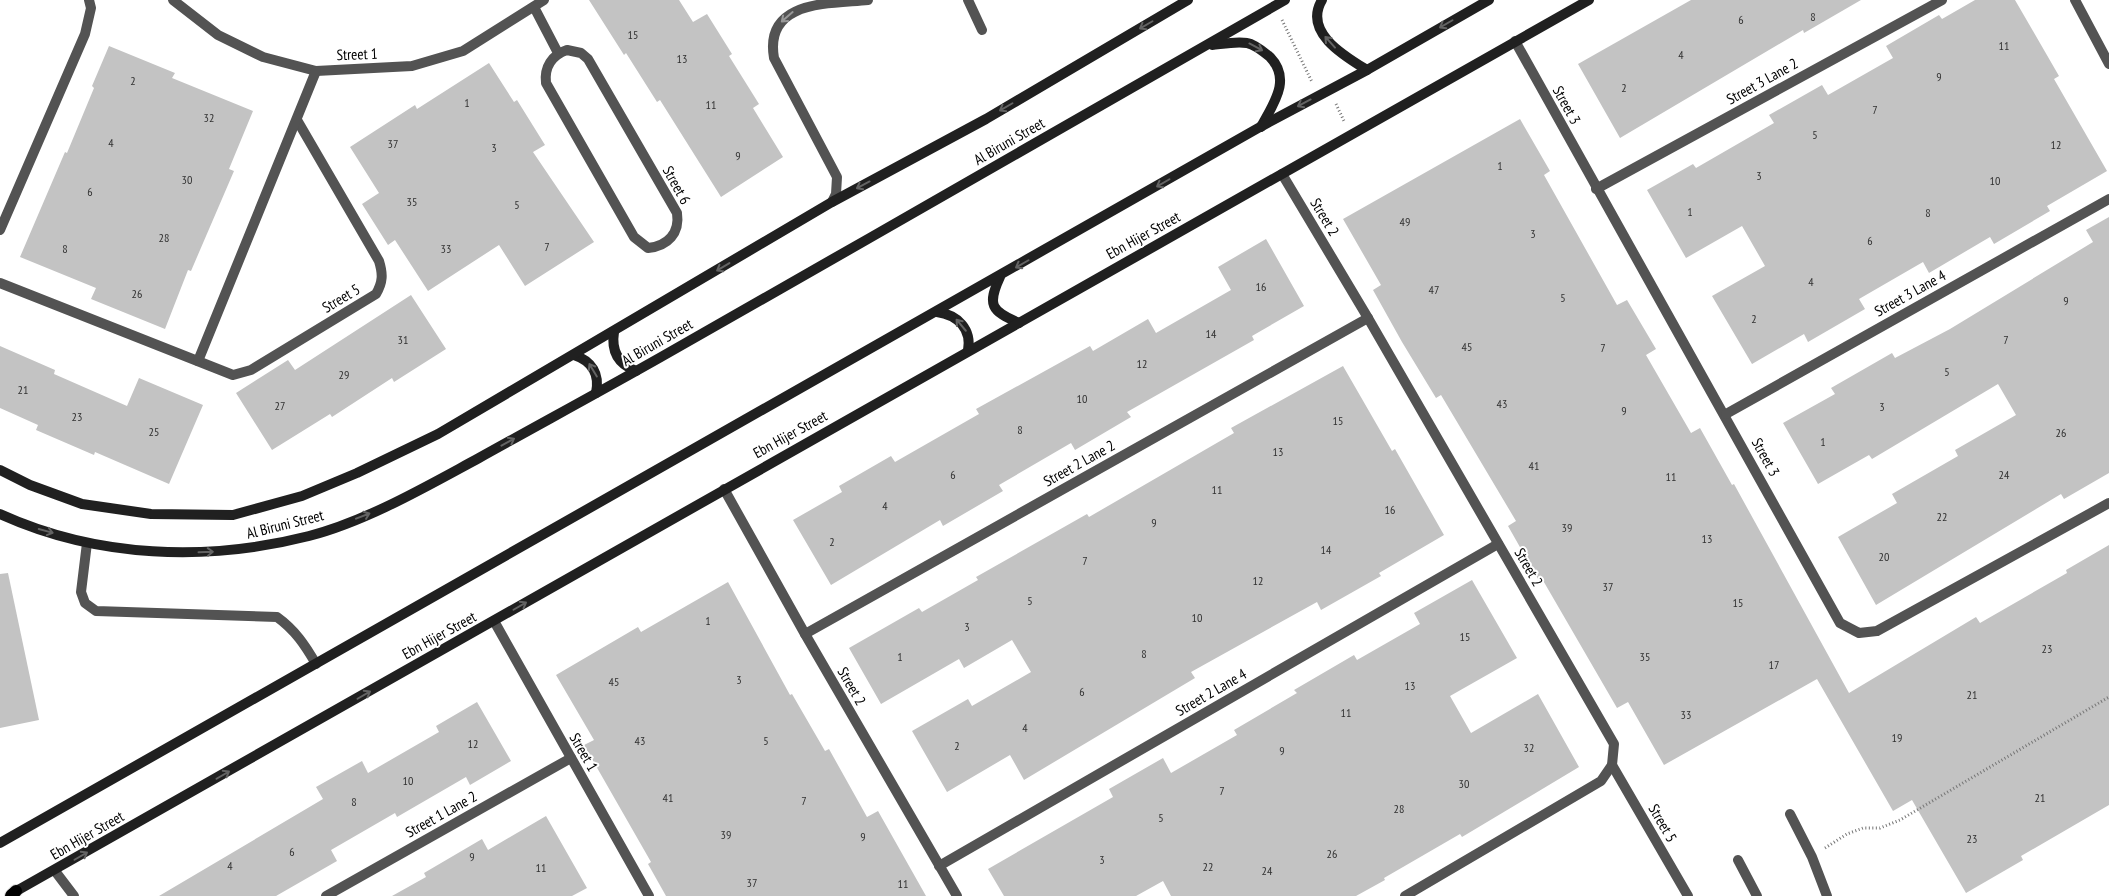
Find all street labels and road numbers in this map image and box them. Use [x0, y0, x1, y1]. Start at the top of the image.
street label: Street 1 [336, 44, 378, 64]
street label: Street 3 Lane 2 [1723, 54, 1801, 108]
street label: Street 3 [1549, 82, 1585, 128]
street label: Al Biruni Street [970, 113, 1048, 169]
street label: Street 6 [659, 162, 695, 208]
street label: Street 2 [1306, 195, 1344, 239]
street label: Ebn Hijer Street [1103, 207, 1183, 263]
street label: Street 3 Lane 4 [1871, 265, 1949, 320]
street label: Street 5 [319, 279, 363, 317]
street label: Al Biruni Street [618, 314, 696, 370]
street label: Ebn Hijer Street [750, 406, 830, 462]
street label: Street 3 [1748, 434, 1784, 480]
street label: Street 2 Lane 2 [1040, 436, 1118, 490]
street label: Al Biruni Street [244, 505, 326, 543]
street label: Street 2 [1511, 545, 1547, 589]
street label: Ebn Hijer Street [399, 607, 479, 663]
street label: Street 2 [834, 664, 870, 708]
street label: Street 2 Lane 4 [1172, 664, 1250, 720]
street label: Street 1 [566, 730, 602, 774]
street label: Street 1 Lane 2 [402, 787, 480, 841]
street label: Street 5 [1645, 801, 1681, 845]
street label: Ebn Hijer Street [47, 806, 127, 864]

